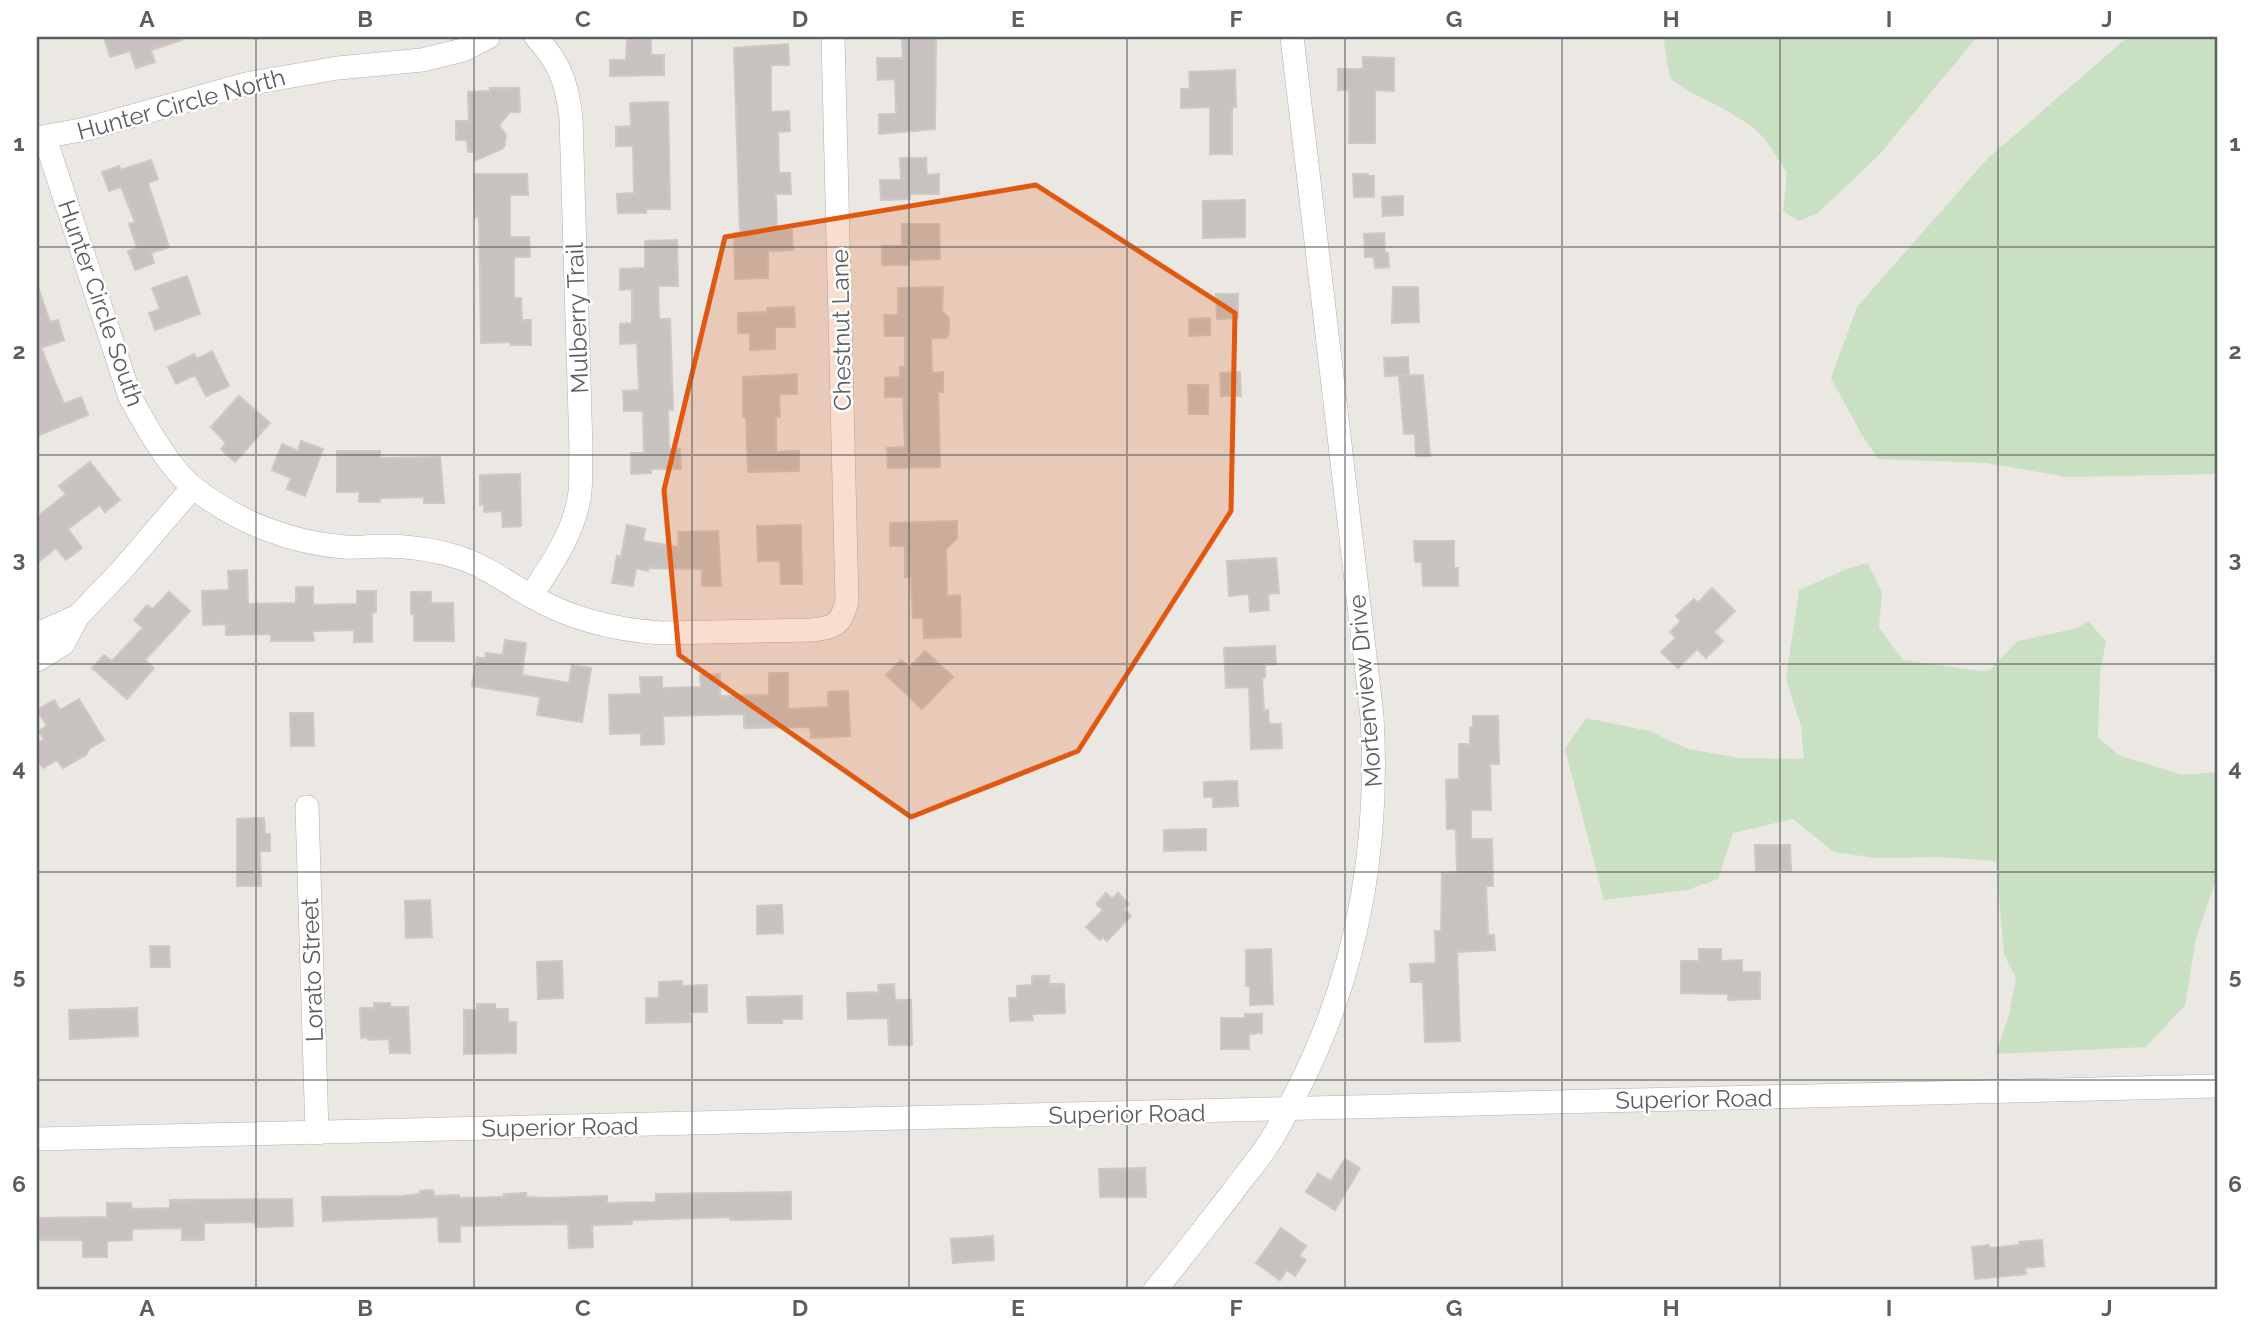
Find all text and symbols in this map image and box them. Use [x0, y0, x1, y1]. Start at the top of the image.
text: A [139, 5, 155, 32]
text: B [357, 5, 373, 32]
text: C [575, 5, 591, 32]
text: D [792, 5, 808, 32]
text: E [1011, 5, 1025, 32]
text: F [1229, 5, 1243, 32]
text: G [1446, 5, 1462, 32]
text: H [1662, 5, 1680, 32]
text: I [1886, 5, 1892, 32]
text: J [2101, 5, 2113, 32]
street label: Hunter Circle North [74, 62, 288, 146]
text: 1 [13, 129, 25, 156]
text: 1 [2229, 129, 2241, 156]
street label: Hunter Circle South [52, 196, 150, 410]
street label: Mulberry Trail [560, 242, 594, 394]
street label: Chestnut Lane [825, 249, 857, 411]
text: 2 [13, 337, 25, 364]
text: 2 [2229, 337, 2241, 364]
text: 3 [13, 545, 25, 572]
text: 3 [2229, 545, 2241, 572]
street label: Mortenview Drive [1342, 594, 1388, 788]
text: 4 [12, 754, 26, 781]
text: 4 [2228, 754, 2242, 781]
street label: Lorato Street [295, 897, 329, 1043]
text: 5 [13, 962, 26, 989]
text: 5 [2229, 962, 2242, 989]
street label: Superior Road [1615, 1083, 1773, 1115]
street label: Superior Road [1048, 1098, 1206, 1130]
street label: Superior Road [481, 1111, 639, 1143]
text: 6 [12, 1170, 26, 1197]
text: 6 [2228, 1170, 2242, 1197]
text: A [139, 1294, 155, 1321]
text: B [357, 1294, 373, 1321]
text: C [575, 1294, 591, 1321]
text: D [792, 1294, 808, 1321]
text: E [1011, 1294, 1025, 1321]
text: F [1229, 1294, 1243, 1321]
text: G [1446, 1294, 1462, 1321]
text: H [1662, 1294, 1680, 1321]
text: I [1886, 1294, 1892, 1321]
text: J [2101, 1294, 2113, 1321]

